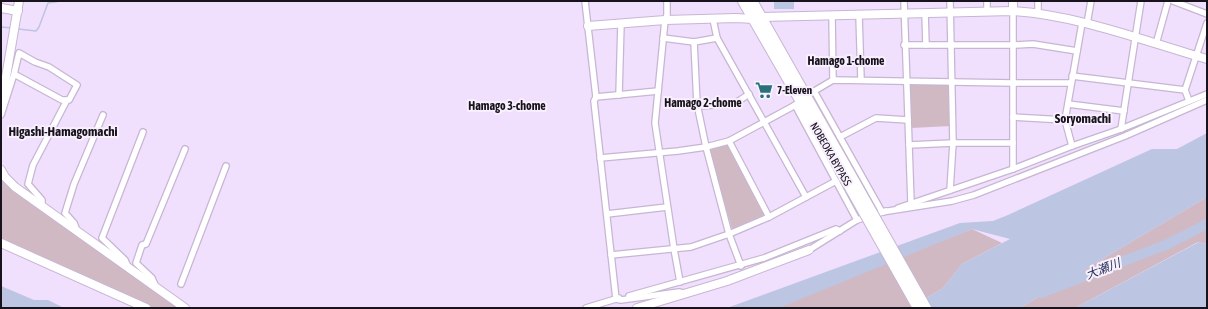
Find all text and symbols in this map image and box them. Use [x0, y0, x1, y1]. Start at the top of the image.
district label: Hamago 1-chome [807, 54, 885, 68]
supermarket icon: 7-Eleven [754, 80, 774, 100]
place label: 7-Eleven [777, 84, 812, 96]
district label: Hamago 2-chome [664, 96, 742, 110]
district label: Hamago 3-chome [468, 99, 546, 113]
district label: Soryomachi [1055, 111, 1111, 126]
street label: NOBEOKA BYPASS [808, 120, 854, 188]
district label: Higashi-Hamagomachi [8, 124, 118, 139]
water label: 大瀬川 [1084, 255, 1124, 282]

